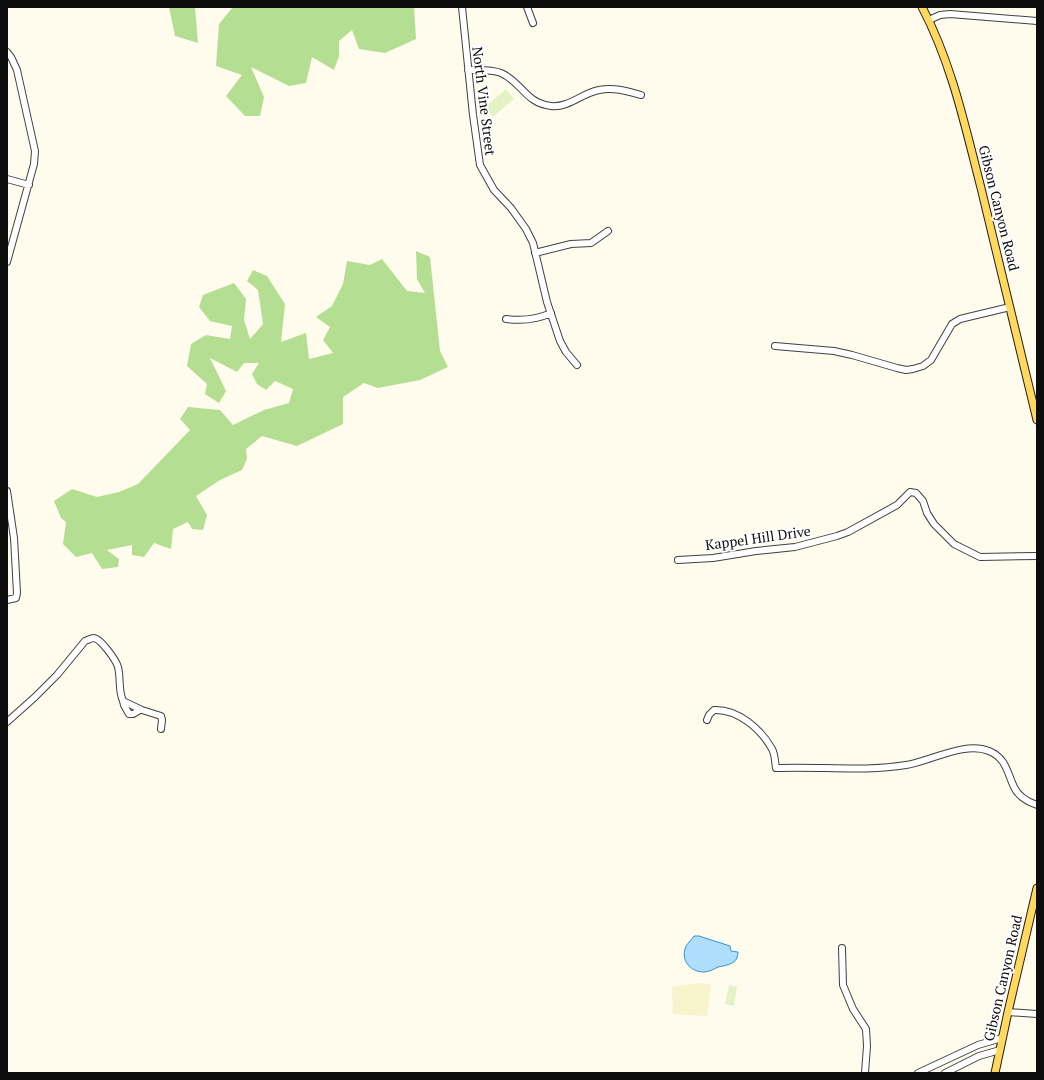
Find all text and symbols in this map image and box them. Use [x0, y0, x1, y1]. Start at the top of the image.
street label: North Vine Street [468, 45, 501, 157]
street label: Gibson Canyon Road [975, 143, 1024, 273]
street label: Kappel Hill Drive [704, 521, 812, 554]
street label: Gibson Canyon Road [979, 913, 1026, 1043]

